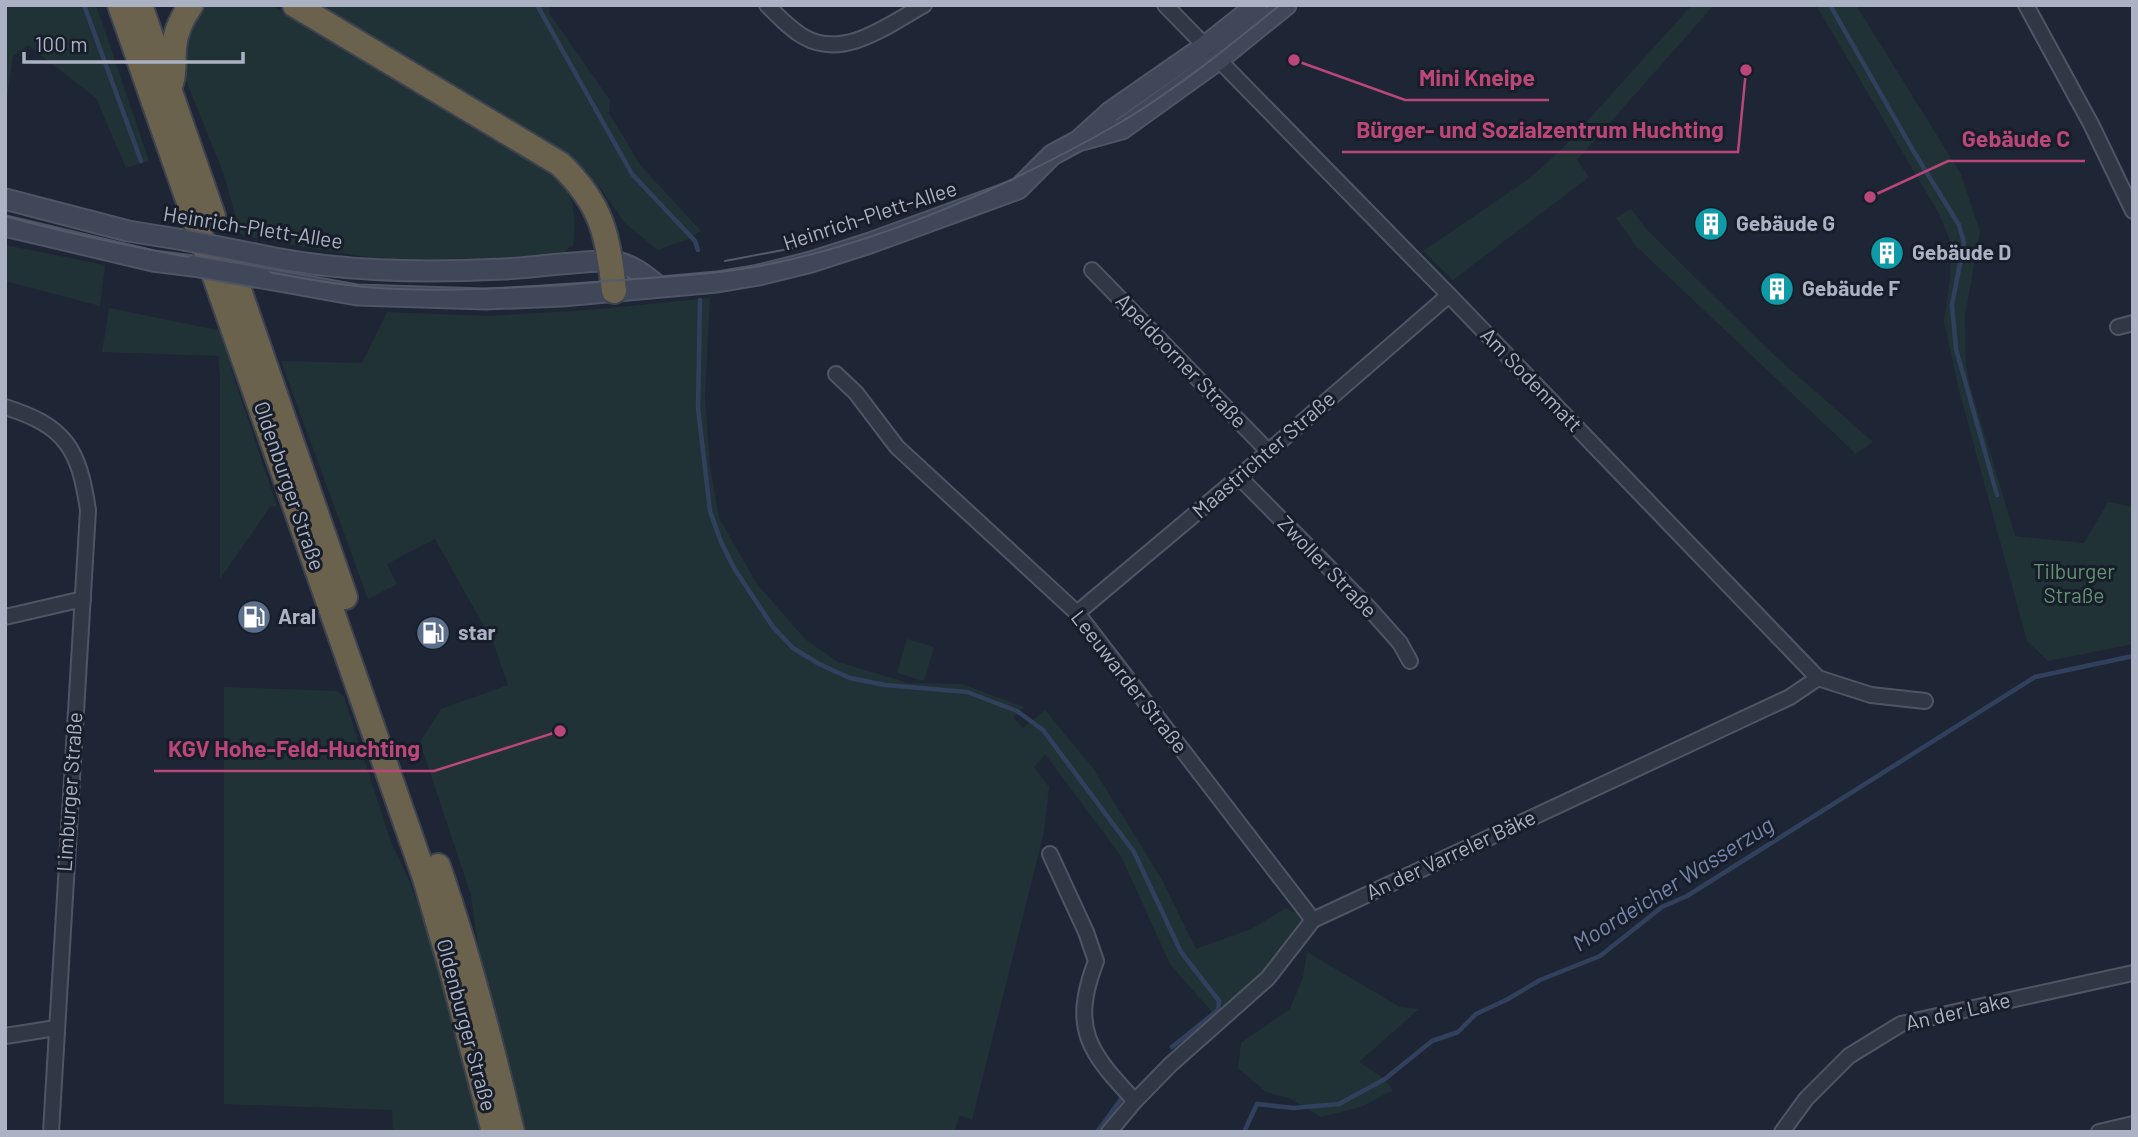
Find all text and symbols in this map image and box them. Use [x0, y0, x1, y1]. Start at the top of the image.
scale bar [24, 21, 243, 65]
text: 100 m [35, 31, 88, 56]
callout: Mini Kneipe [1405, 56, 1549, 100]
text: Mini Kneipe [1419, 63, 1535, 91]
callout: Bürger- und Sozialzentrum Huchting [1342, 108, 1738, 152]
text: Bürger- und Sozialzentrum Huchting [1356, 115, 1724, 143]
callout: Gebäude C [1948, 117, 2085, 161]
text: Gebäude C [1962, 124, 2070, 152]
street label: Heinrich-Plett-Allee [779, 175, 960, 254]
street label: Heinrich-Plett-Allee [162, 200, 345, 253]
building icon: Gebäude G [1692, 205, 1730, 243]
place label: Gebäude G [1736, 210, 1835, 235]
building icon: Gebäude D [1868, 234, 1906, 272]
place label: Gebäude D [1912, 239, 2011, 264]
building icon: Gebäude F [1758, 270, 1796, 308]
place label: Gebäude F [1802, 275, 1900, 300]
street label: Apeldoorner Straße [1111, 287, 1253, 433]
street label: Am Sodenmatt [1476, 322, 1588, 436]
street label: Maastrichter Straße [1187, 385, 1339, 523]
street label: Oldenburger Straße [250, 398, 331, 573]
street label: Zwoller Straße [1273, 510, 1383, 622]
park label: Tilburger Straße [2033, 558, 2115, 607]
fuel station icon: Aral [235, 598, 273, 636]
place label: Aral [278, 603, 316, 628]
street label: Leeuwarder Straße [1067, 605, 1194, 757]
fuel station icon: star [414, 614, 452, 652]
place label: star [458, 619, 496, 644]
street label: Limburger Straße [50, 711, 87, 873]
callout: KGV Hohe-Feld-Huchting [154, 727, 434, 771]
text: KGV Hohe-Feld-Huchting [168, 734, 420, 762]
street label: An der Varreler Bäke [1362, 803, 1539, 904]
water label: Moordeicher Wasserzug [1567, 810, 1778, 956]
street label: Oldenburger Straße [432, 936, 502, 1114]
street label: An der Lake [1903, 986, 2012, 1035]

